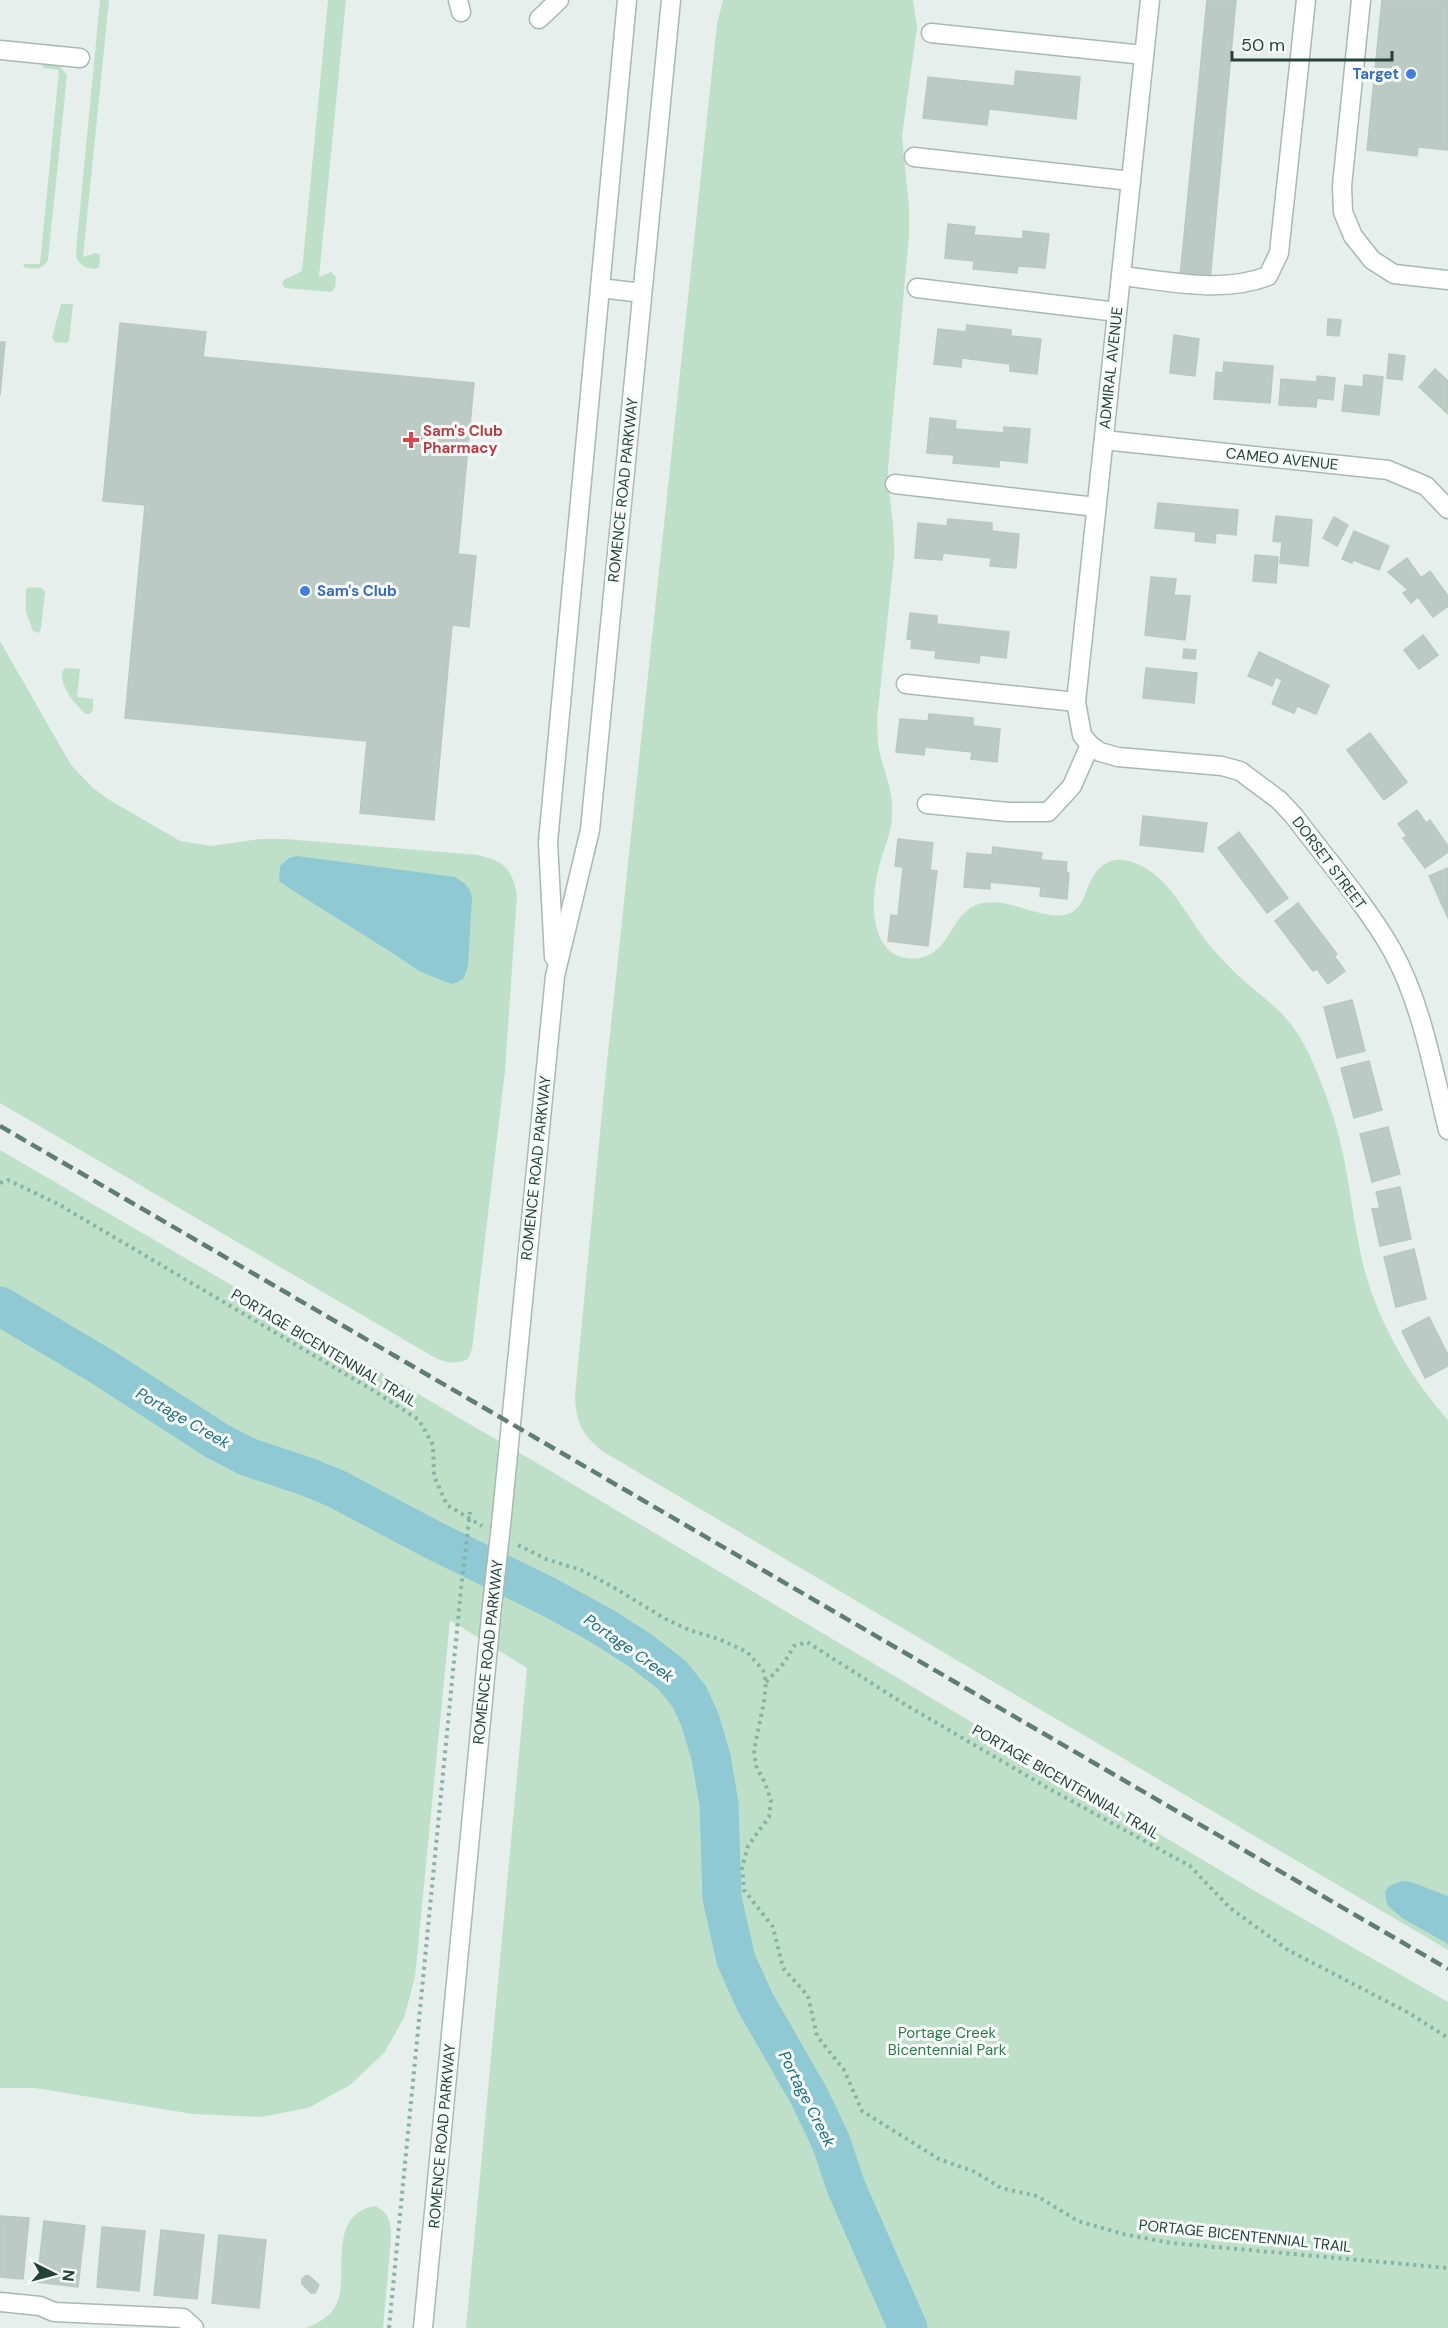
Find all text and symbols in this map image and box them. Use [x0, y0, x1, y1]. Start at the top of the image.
scale bar [1232, 24, 1392, 62]
text: 50 m [1241, 33, 1285, 57]
place label: Target [1353, 64, 1399, 84]
marker: Target [1404, 67, 1418, 81]
street label: ADMIRAL AVENUE [1095, 306, 1127, 430]
street label: ROMENCE ROAD PARKWAY [603, 397, 643, 583]
place label: Sam's Club Pharmacy [423, 421, 503, 458]
marker: Sam's Club Pharmacy [404, 433, 418, 447]
street label: CAMEO AVENUE [1225, 443, 1339, 475]
place label: Sam's Club [317, 581, 397, 601]
marker: Sam's Club [298, 584, 312, 598]
street label: DORSET STREET [1287, 812, 1371, 914]
street label: ROMENCE ROAD PARKWAY [516, 1075, 556, 1261]
street label: PORTAGE BICENTENNIAL TRAIL [227, 1284, 421, 1412]
water label: Portage Creek [132, 1383, 235, 1454]
street label: ROMENCE ROAD PARKWAY [468, 1559, 508, 1745]
water label: Portage Creek [580, 1609, 679, 1687]
street label: PORTAGE BICENTENNIAL TRAIL [969, 1720, 1164, 1844]
park label: Portage Creek Bicentennial Park [888, 2023, 1007, 2060]
street label: ROMENCE ROAD PARKWAY [424, 2043, 460, 2229]
water label: Portage Creek [774, 2047, 841, 2151]
street label: PORTAGE BICENTENNIAL TRAIL [1138, 2215, 1352, 2257]
north arrow [24, 2244, 84, 2304]
text: N [57, 2269, 79, 2282]

